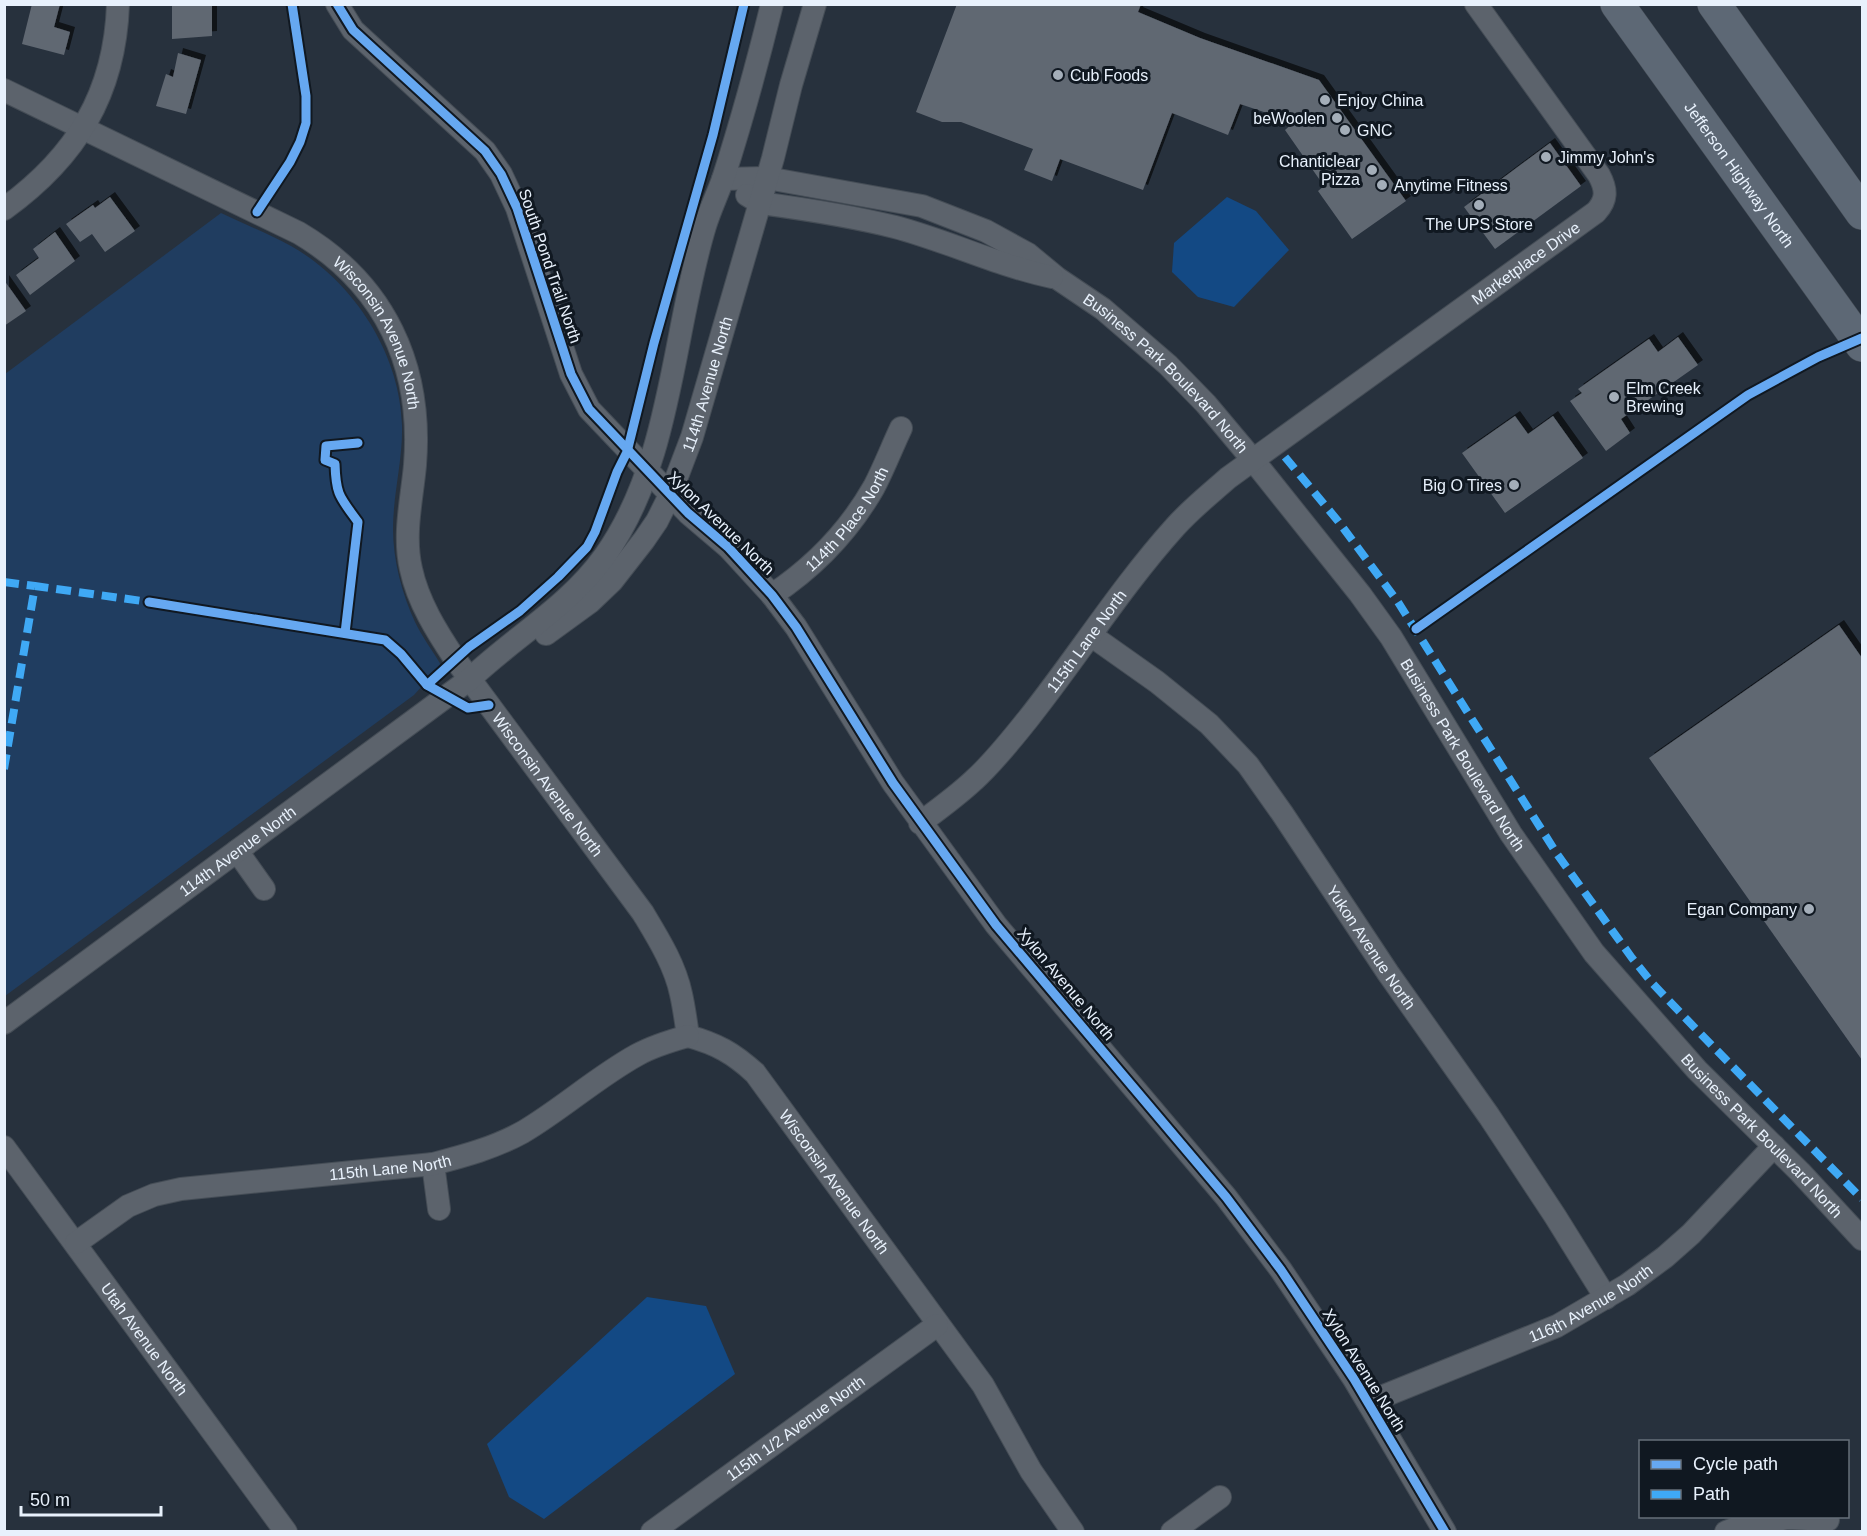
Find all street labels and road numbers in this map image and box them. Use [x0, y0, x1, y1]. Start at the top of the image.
street label: Jefferson Highway North [1682, 99, 1798, 251]
street label: South Pond Trail North [516, 187, 584, 345]
street label: Marketplace Drive [1468, 218, 1583, 308]
street label: Wisconsin Avenue North [330, 253, 423, 411]
street label: Business Park Boulevard North [1080, 290, 1252, 456]
street label: 114th Avenue North [679, 315, 735, 454]
street label: 114th Place North [802, 464, 891, 574]
street label: Xylon Avenue North [664, 468, 778, 578]
street label: 115th Lane North [1043, 586, 1129, 695]
street label: Business Park Boulevard North [1398, 655, 1529, 854]
street label: Wisconsin Avenue North [489, 709, 606, 859]
street label: 114th Avenue North [176, 802, 299, 899]
street label: Yukon Avenue North [1324, 882, 1419, 1012]
street label: Xylon Avenue North [1014, 924, 1118, 1044]
street label: Business Park Boulevard North [1678, 1050, 1846, 1221]
street label: Wisconsin Avenue North [776, 1106, 893, 1257]
street label: 115th Lane North [328, 1151, 453, 1183]
street label: 116th Avenue North [1526, 1261, 1655, 1345]
street label: Utah Avenue North [98, 1280, 191, 1398]
street label: Xylon Avenue North [1319, 1306, 1409, 1434]
street label: 115th 1/2 Avenue North [723, 1372, 868, 1484]

